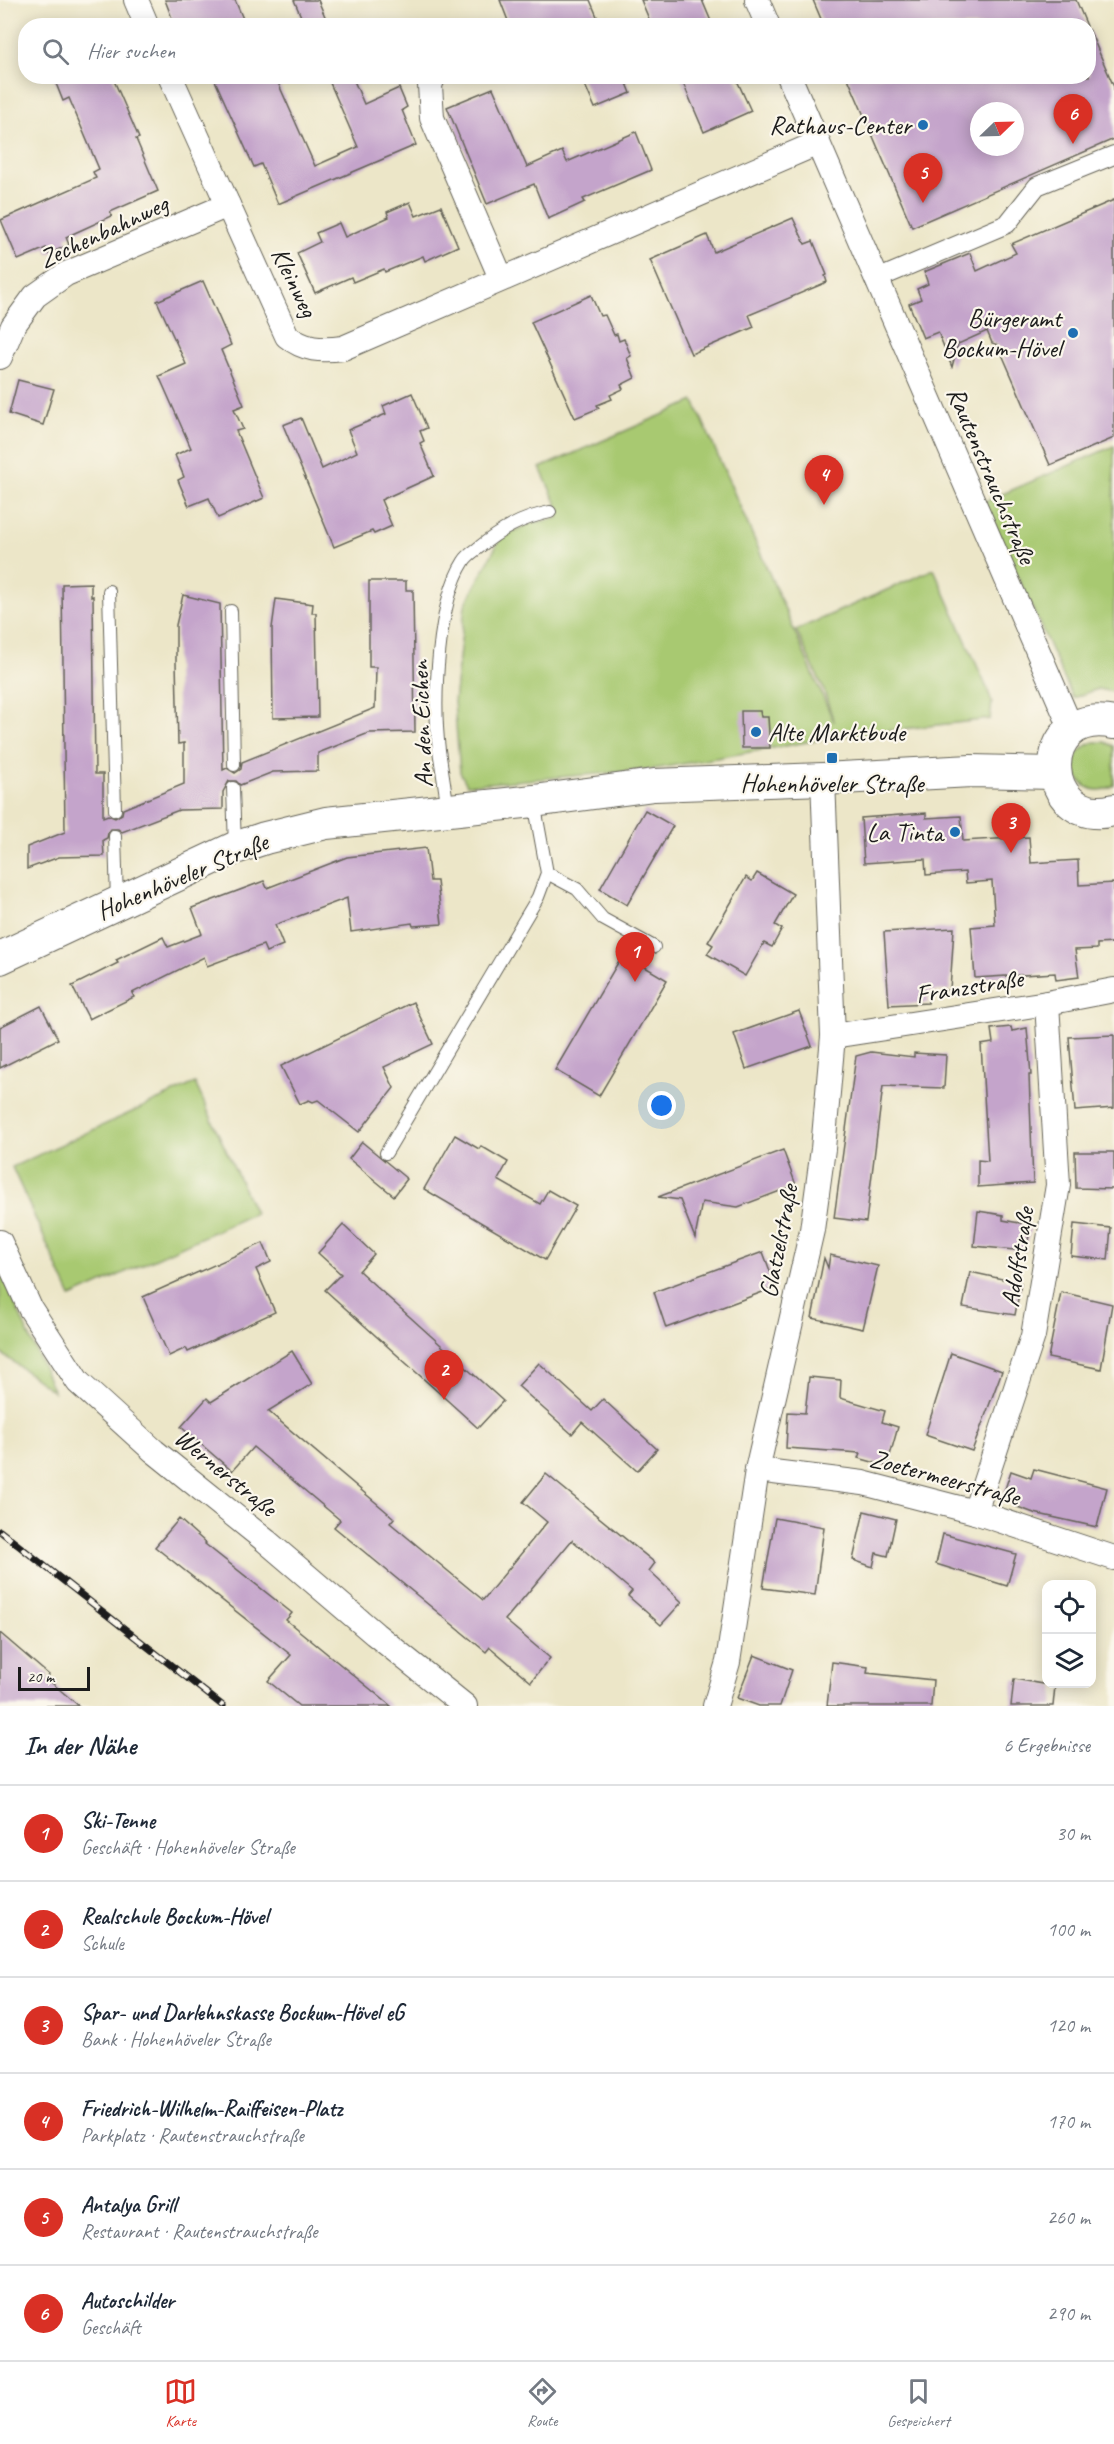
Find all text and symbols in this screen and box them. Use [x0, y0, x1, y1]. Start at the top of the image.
search box [18, 18, 1096, 84]
icon: search [39, 35, 72, 68]
text: Hier suchen [87, 37, 175, 65]
pin: 6 [1054, 94, 1092, 144]
north arrow [970, 102, 1024, 156]
place label: Rathaus-Center [769, 109, 914, 142]
marker: Rathaus-Center [916, 118, 930, 132]
pin: 5 [904, 154, 942, 203]
street label: Zechenbahnweg [33, 186, 175, 276]
street label: Kleinweg [264, 242, 326, 324]
place label: Bürgeramt Bockum-Hövel [942, 302, 1066, 365]
marker: Bürgeramt Bockum-Hövel [1066, 326, 1080, 340]
street label: Rautenstrauchstraße [939, 382, 1045, 571]
pin: 4 [804, 456, 844, 505]
street label: An den Eichen [403, 659, 440, 788]
place label: Alte Marktbude [768, 716, 908, 749]
marker: Alte Marktbude [749, 725, 763, 739]
marker: Hohenhöveler Straße [825, 751, 839, 765]
place label: Hohenhöveler Straße [740, 767, 926, 800]
pin: 3 [992, 804, 1030, 853]
place label: La Tinta [867, 816, 945, 849]
street label: Hohenhöveler Straße [91, 824, 275, 927]
marker: La Tinta [948, 825, 962, 839]
pin: 1 [616, 932, 654, 982]
street label: Franzstraße [913, 961, 1028, 1011]
your location [647, 1091, 676, 1120]
street label: Glatzelstraße [751, 1179, 806, 1300]
street label: Adolfstraße [993, 1202, 1042, 1309]
pin: 2 [424, 1350, 464, 1400]
street label: Wernerstraße [168, 1421, 286, 1525]
street label: Zoetermeerstraße [866, 1442, 1026, 1514]
map controls [1042, 1580, 1096, 1688]
button: locate [1042, 1580, 1096, 1634]
button: layers [1042, 1634, 1096, 1688]
scale bar [18, 1664, 90, 1692]
text: 20 m [27, 1667, 54, 1687]
text: In der Nähe [24, 1729, 136, 1762]
text: 6 Ergebnisse [1003, 1733, 1090, 1758]
text: Ski-Tenne [81, 1807, 155, 1835]
text: 1 [39, 1821, 48, 1846]
text: 30 m [1056, 1821, 1090, 1846]
text: Geschäft · Hohenhöveler Straße [81, 1835, 295, 1860]
text: Realschule Bockum-Hövel [81, 1903, 268, 1931]
text: 2 [39, 1917, 48, 1942]
text: 100 m [1047, 1917, 1090, 1942]
text: Schule [81, 1931, 124, 1956]
text: Spar- und Darlehnskasse Bockum-Hövel eG [81, 1999, 404, 2027]
text: 3 [39, 2013, 48, 2038]
text: 120 m [1047, 2013, 1090, 2038]
text: Bank · Hohenhöveler Straße [81, 2027, 271, 2052]
text: Friedrich-Wilhelm-Raiffeisen-Platz [81, 2095, 342, 2123]
text: 4 [39, 2109, 48, 2134]
text: 170 m [1047, 2109, 1090, 2134]
text: Parkplatz · Rautenstrauchstraße [81, 2123, 304, 2148]
text: Antalya Grill [81, 2191, 176, 2219]
text: 5 [39, 2205, 48, 2230]
text: 260 m [1047, 2205, 1090, 2230]
text: Restaurant · Rautenstrauchstraße [81, 2219, 318, 2244]
text: Autoschilder [81, 2287, 174, 2315]
text: 6 [39, 2301, 48, 2326]
text: 290 m [1047, 2301, 1090, 2326]
text: Geschäft [81, 2315, 141, 2340]
tab: Karte [164, 2375, 197, 2431]
tab: Route [526, 2375, 559, 2431]
tab: Gespeichert [887, 2375, 950, 2431]

